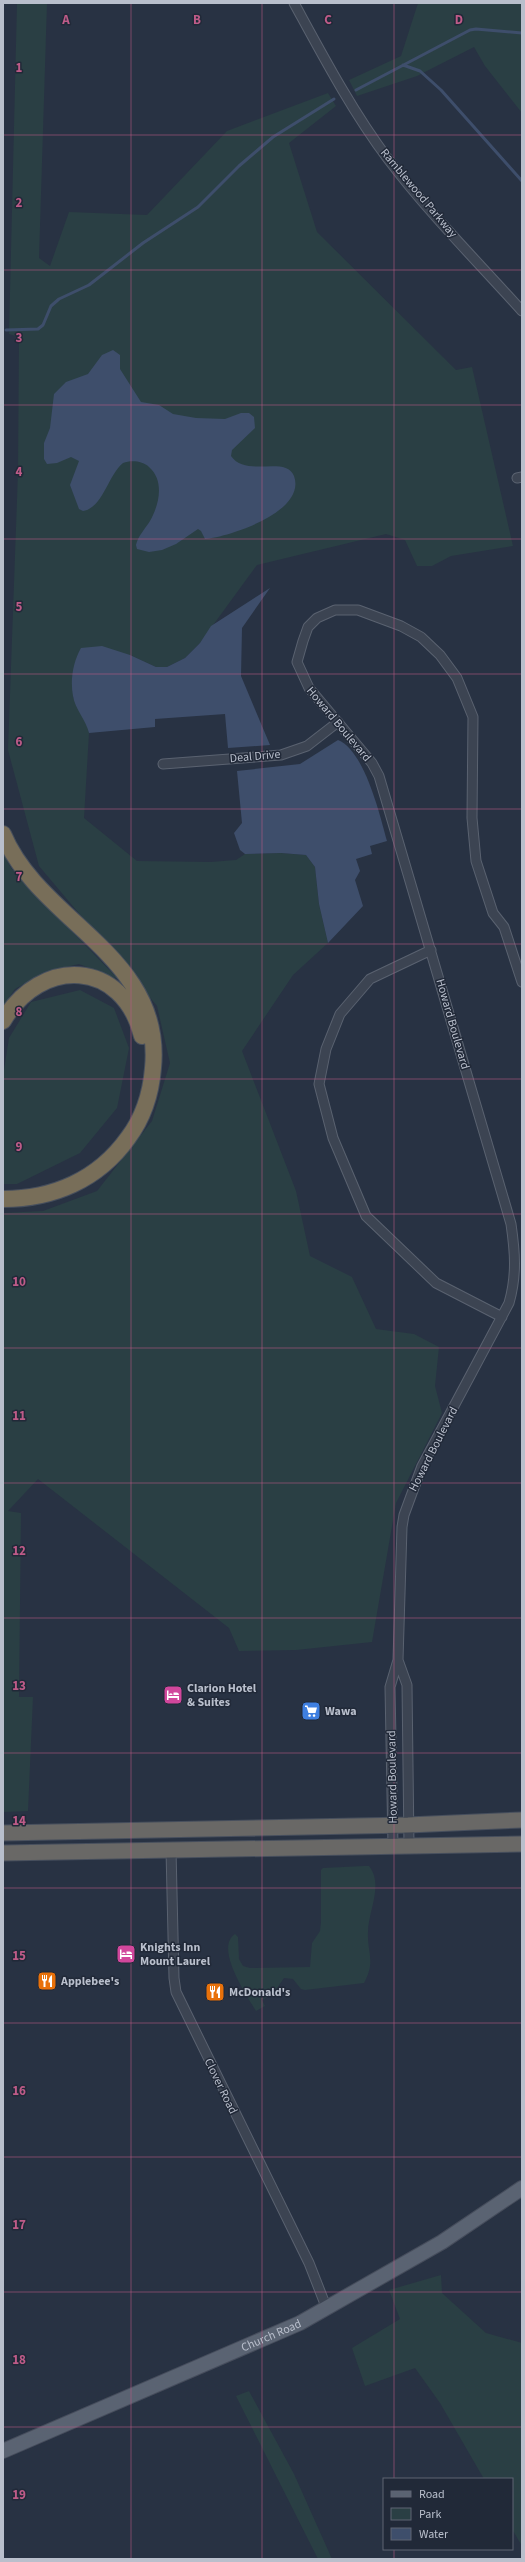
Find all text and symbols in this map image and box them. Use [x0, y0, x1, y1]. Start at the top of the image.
text: A [61, 11, 70, 29]
text: B [193, 11, 201, 29]
text: C [324, 11, 332, 29]
text: D [455, 11, 463, 29]
text: 1 [16, 59, 23, 77]
street label: Ramblewood Parkway [376, 145, 461, 242]
text: 2 [16, 194, 23, 212]
text: 3 [16, 329, 23, 347]
text: 4 [16, 463, 23, 481]
text: 5 [16, 598, 23, 616]
street label: Howard Boulevard [302, 683, 375, 765]
text: 6 [16, 733, 23, 751]
street label: Deal Drive [229, 746, 281, 767]
text: 7 [16, 868, 23, 886]
street label: Howard Boulevard [431, 977, 474, 1071]
text: 8 [16, 1003, 23, 1021]
text: 9 [16, 1138, 23, 1156]
text: 10 [12, 1273, 26, 1291]
street label: Howard Boulevard [405, 1404, 462, 1495]
text: 11 [12, 1407, 26, 1425]
text: 12 [12, 1542, 26, 1560]
text: 13 [12, 1677, 26, 1695]
place label: Clarion Hotel & Suites [187, 1680, 257, 1711]
hotel icon: Clarion Hotel & Suites [162, 1684, 184, 1706]
supermarket icon: Wawa [300, 1700, 322, 1722]
place label: Wawa [325, 1703, 356, 1720]
street label: Howard Boulevard [383, 1730, 402, 1824]
text: 14 [12, 1812, 26, 1830]
place label: Knights Inn Mount Laurel [140, 1939, 211, 1970]
hotel icon: Knights Inn Mount Laurel [115, 1943, 137, 1965]
text: 15 [12, 1947, 26, 1965]
restaurant icon: Applebee's [36, 1970, 58, 1992]
place label: Applebee's [60, 1973, 119, 1990]
restaurant icon: McDonald's [204, 1981, 226, 2003]
place label: McDonald's [229, 1984, 290, 2001]
street label: Clover Road [200, 2055, 241, 2117]
text: 16 [12, 2082, 26, 2100]
text: 17 [12, 2216, 26, 2234]
street label: Church Road [239, 2315, 304, 2356]
text: 18 [12, 2351, 26, 2369]
legend [383, 2478, 513, 2550]
text: 19 [12, 2486, 26, 2504]
text: Road [419, 2486, 445, 2503]
text: Park [419, 2506, 441, 2523]
text: Water [419, 2526, 449, 2543]

